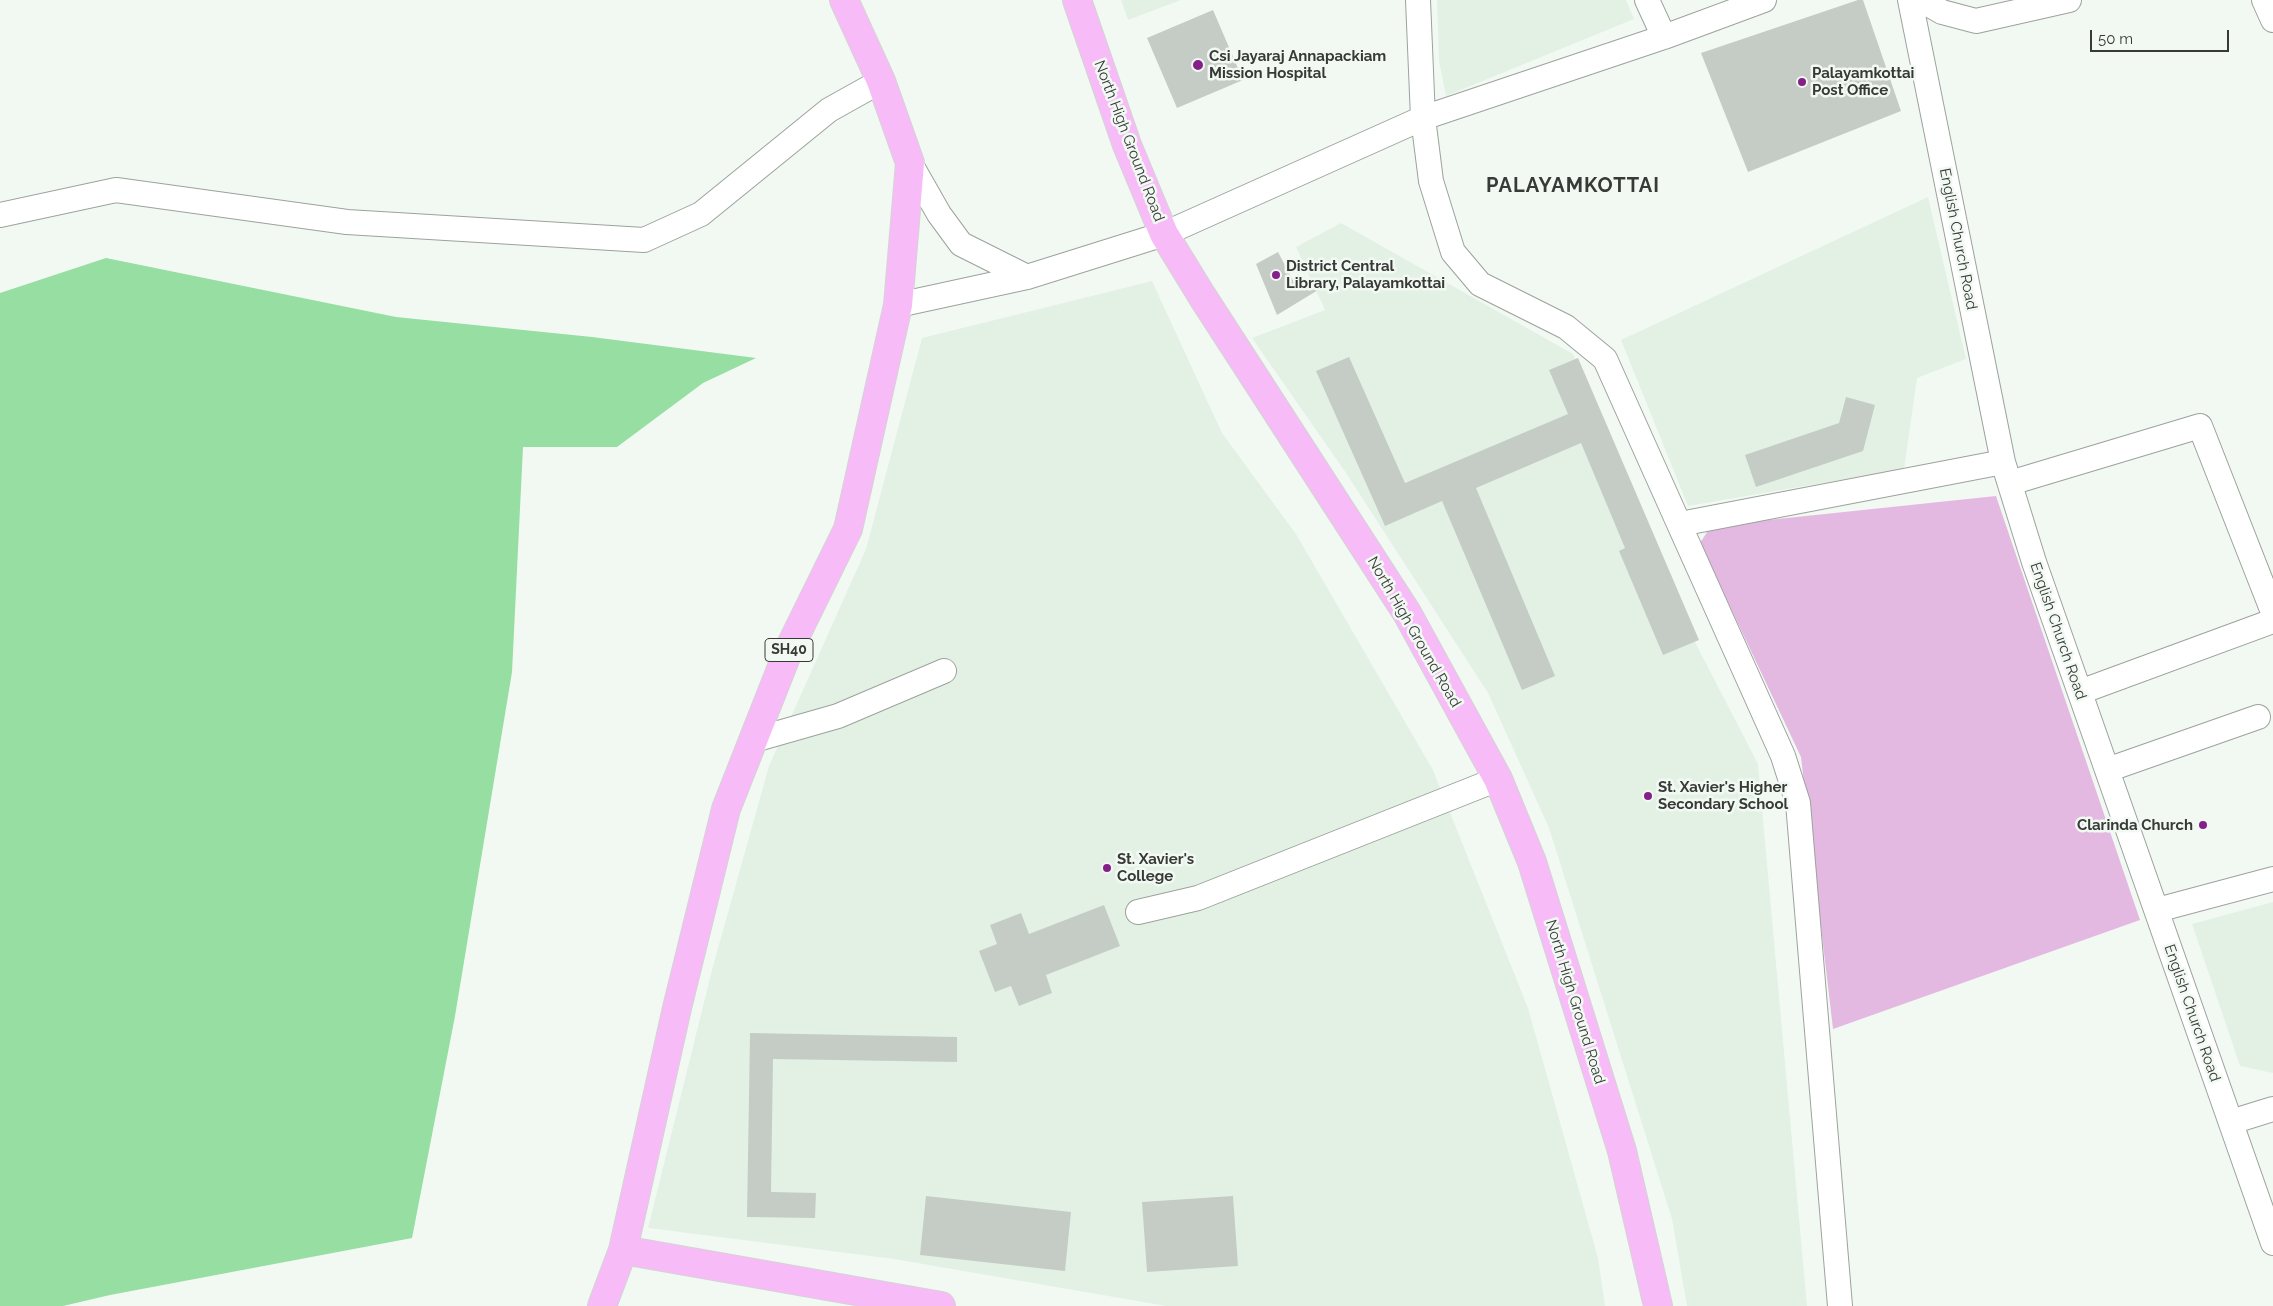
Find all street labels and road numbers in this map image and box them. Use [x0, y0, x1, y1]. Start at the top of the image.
street label: North High Ground Road [1090, 58, 1168, 224]
street label: English Church Road [1935, 167, 1981, 311]
street label: North High Ground Road [1363, 553, 1465, 711]
street label: English Church Road [2026, 560, 2090, 702]
road number: SH40 [765, 638, 813, 662]
street label: North High Ground Road [1541, 918, 1609, 1086]
street label: English Church Road [2160, 942, 2224, 1084]

